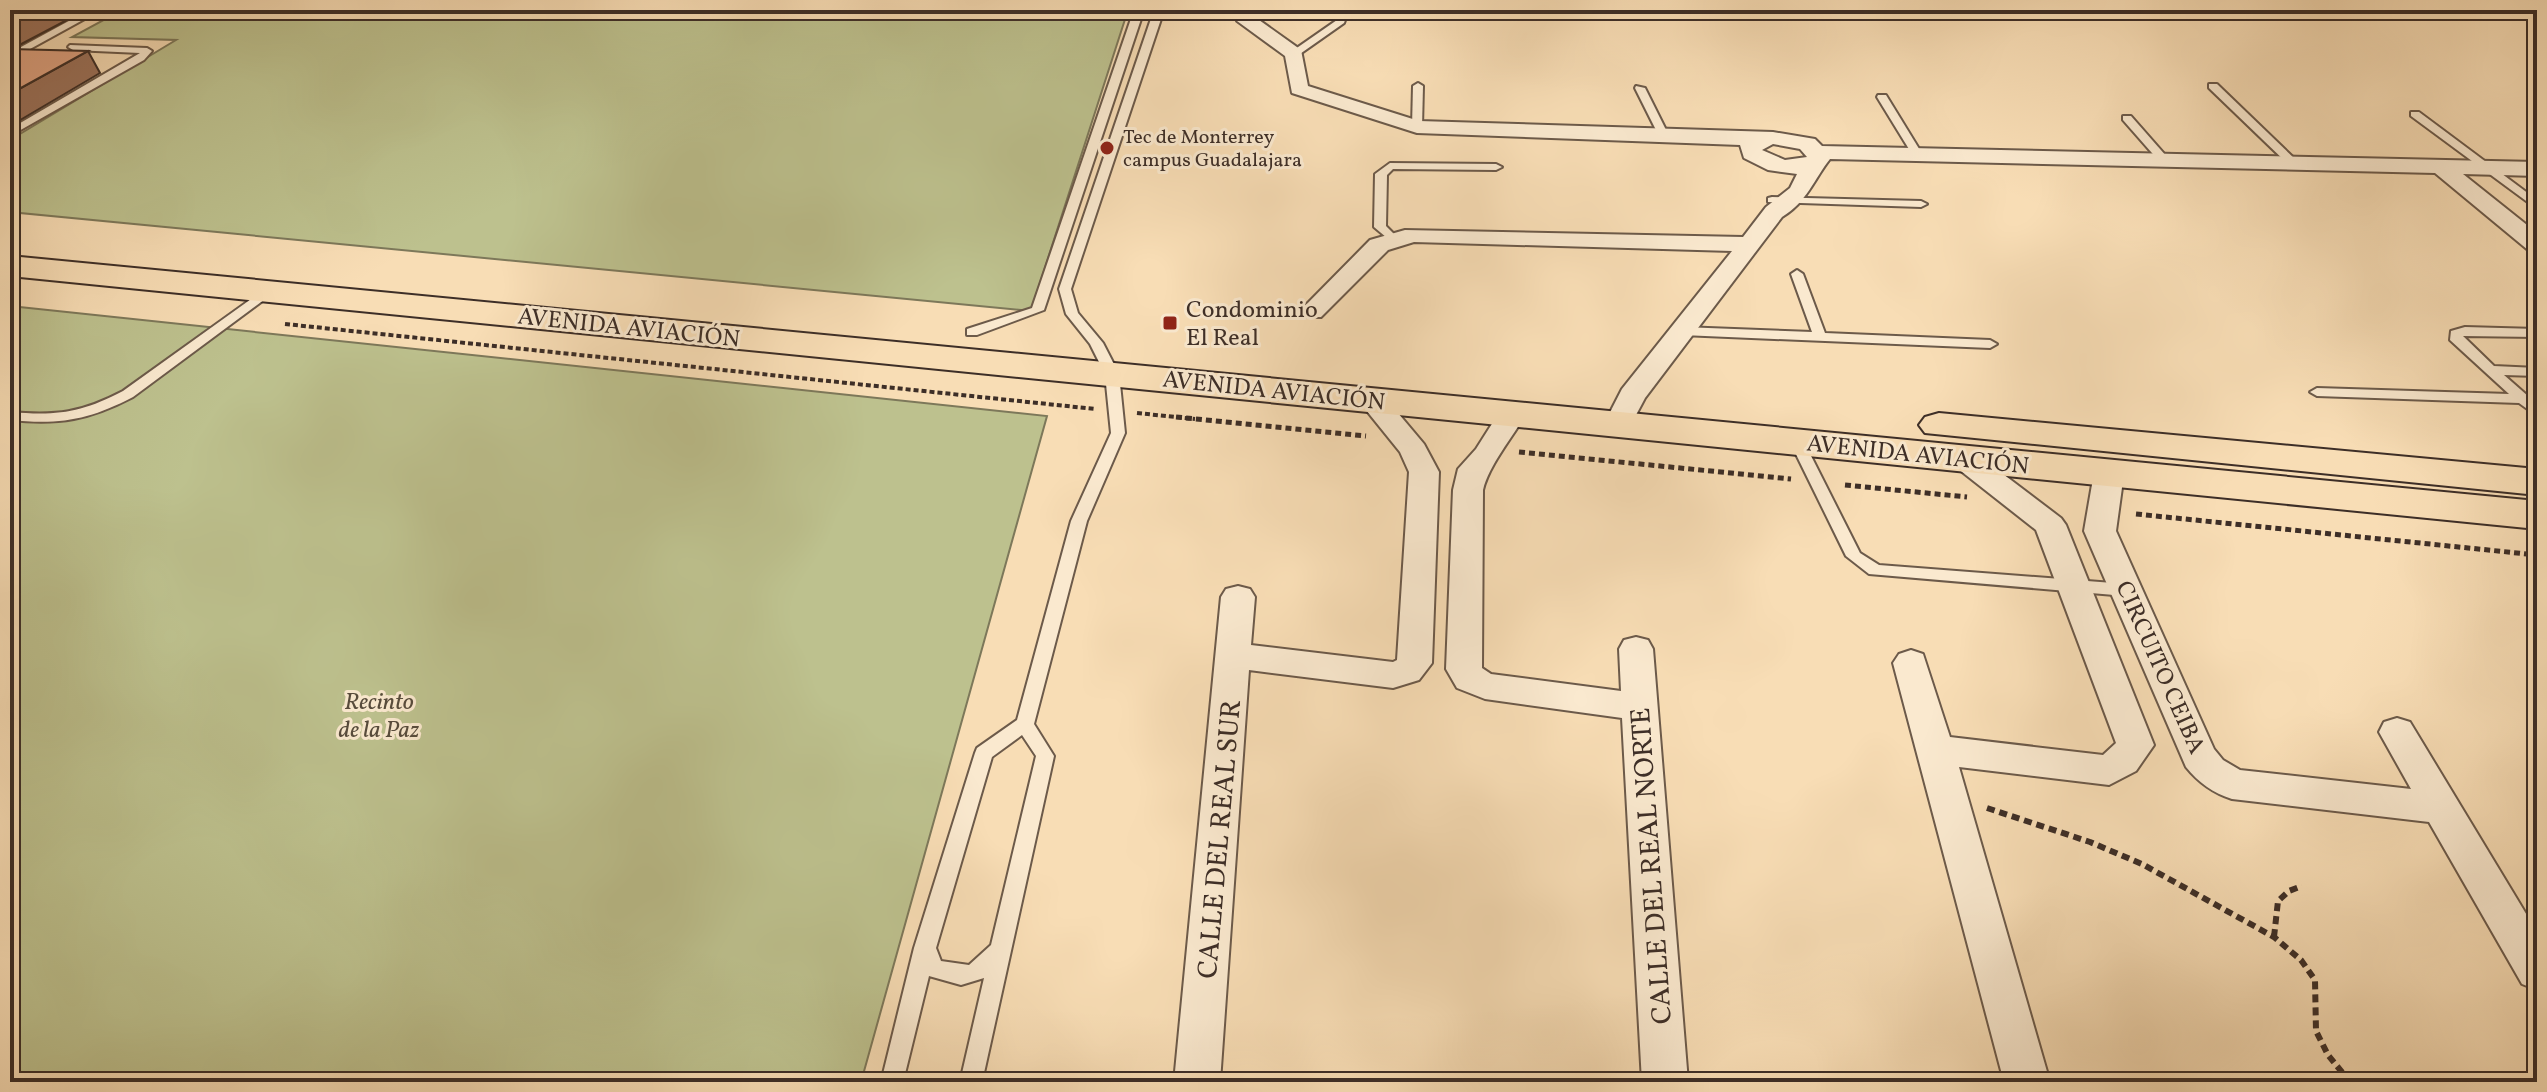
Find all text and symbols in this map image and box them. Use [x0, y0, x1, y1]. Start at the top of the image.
place label: Tec de Monterrey campus Guadalajara [1123, 124, 1302, 175]
marker: Tec de Monterrey campus Guadalajara [1098, 139, 1116, 157]
place label: Condominio El Real [1186, 294, 1318, 356]
street label: AVENIDA AVIACIÓN [516, 300, 742, 358]
marker: Condominio El Real [1161, 314, 1179, 332]
street label: AVENIDA AVIACIÓN [1161, 363, 1387, 421]
street label: AVENIDA AVIACIÓN [1805, 427, 2031, 485]
street label: CIRCUITO CEIBA [2106, 576, 2213, 760]
park label: Recinto de la Paz [339, 686, 420, 748]
street label: CALLE DEL REAL SUR [1189, 698, 1252, 980]
street label: CALLE DEL REAL NORTE [1622, 706, 1683, 1025]

